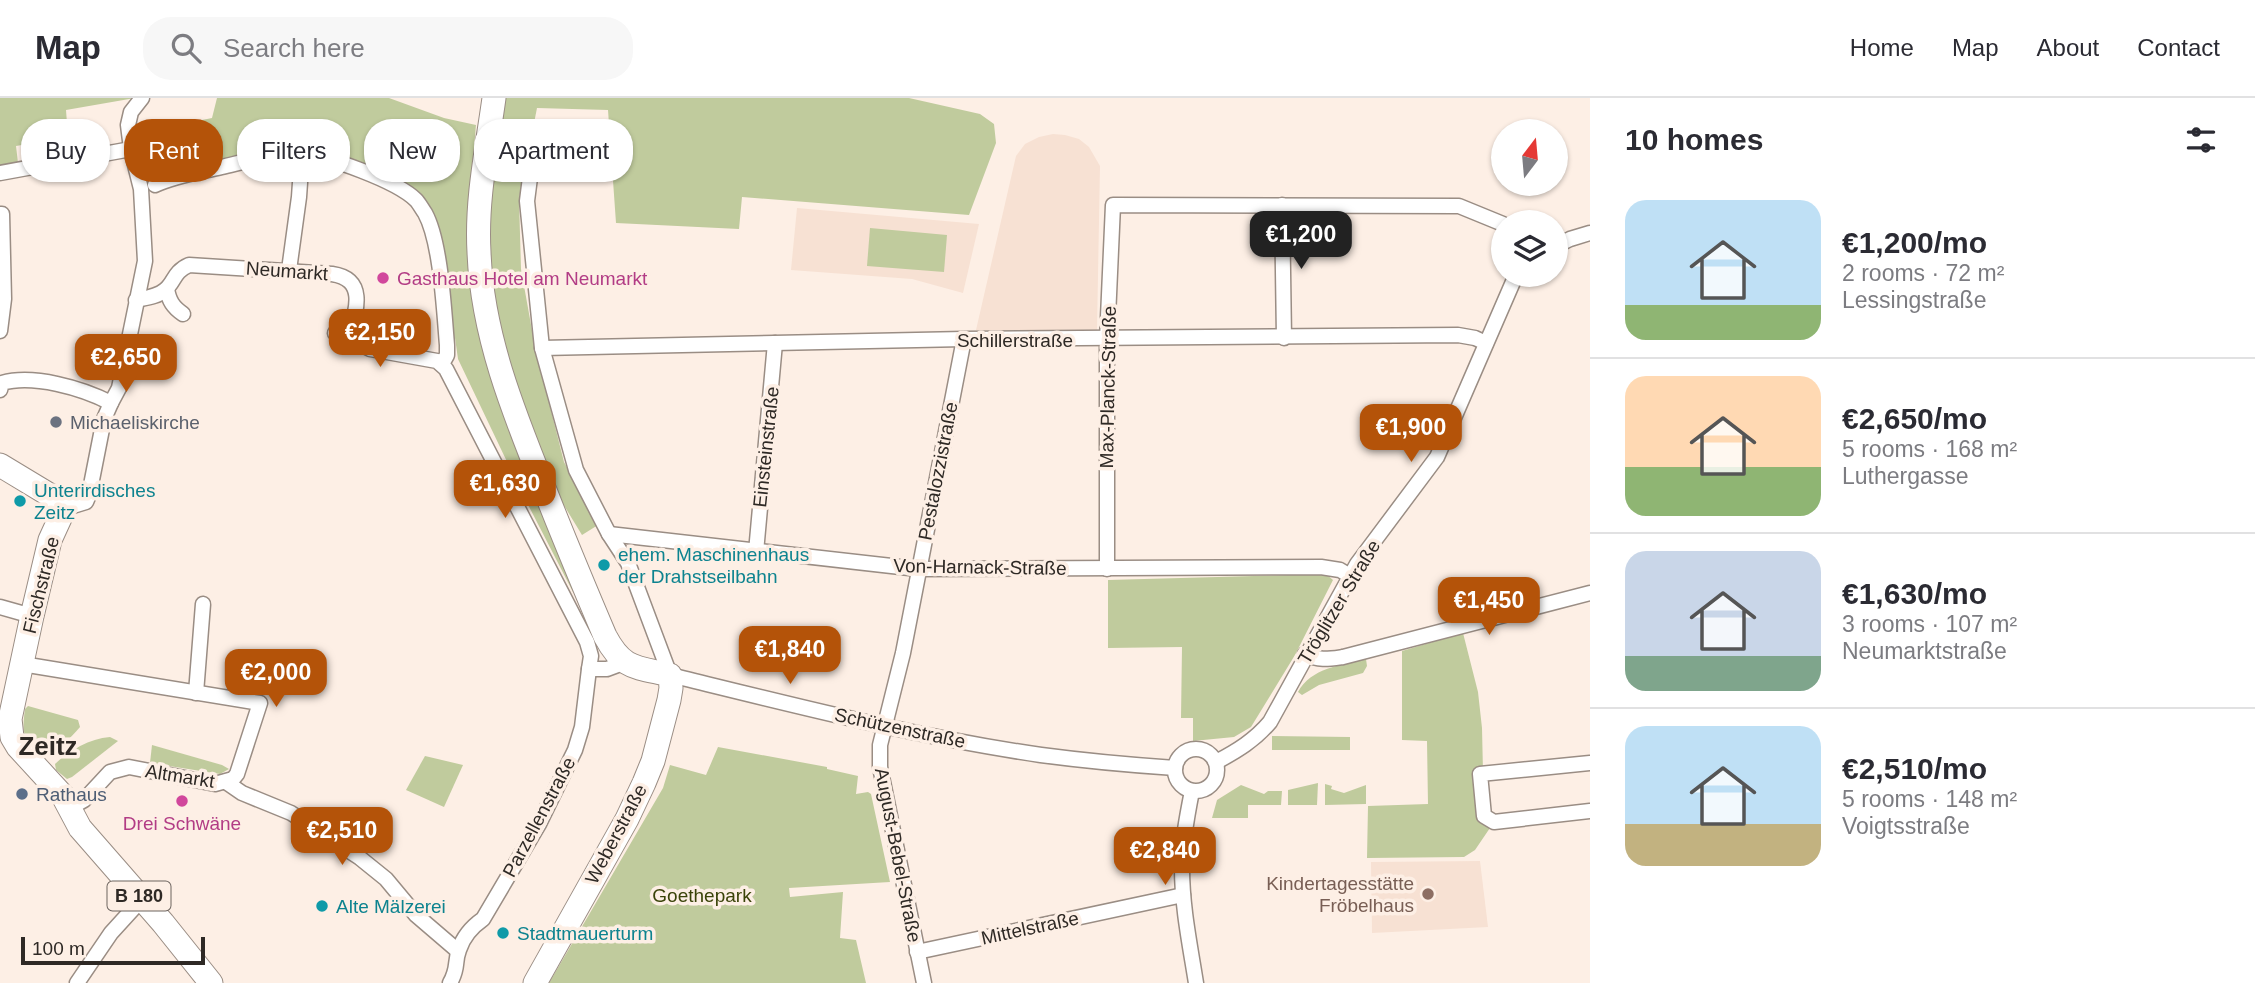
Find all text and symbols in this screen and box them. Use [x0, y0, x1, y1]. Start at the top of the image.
search box [143, 17, 633, 80]
text: Map [35, 29, 101, 66]
icon: search [167, 29, 205, 67]
text: Search here [223, 33, 365, 63]
text: Home [1850, 34, 1914, 61]
text: Map [1952, 34, 1999, 61]
text: About [2037, 34, 2099, 61]
text: Contact [2137, 34, 2220, 61]
chip: Buy [21, 119, 110, 182]
chip: Rent [124, 119, 223, 182]
chip: Filters [237, 119, 350, 182]
chip: New [364, 119, 460, 182]
chip: Apartment [474, 119, 633, 182]
north arrow [1491, 119, 1568, 196]
map controls [1491, 119, 1568, 287]
icon: filters [2182, 121, 2220, 159]
text: 10 homes [1625, 123, 1763, 156]
button: layers [1491, 210, 1568, 287]
pin: €1,200 [1244, 212, 1358, 271]
text: €1,200 [1266, 221, 1336, 247]
text: €1,200/mo [1842, 226, 1987, 259]
icon: home [1681, 228, 1765, 312]
street label: Neumarkt [245, 258, 330, 284]
text: 2 rooms · 72 m² [1842, 260, 2004, 286]
place label: Gasthaus Hotel am Neumarkt [397, 268, 648, 289]
marker: Gasthaus Hotel am Neumarkt [375, 270, 391, 286]
text: Lessingstraße [1842, 287, 1986, 313]
street label: Max-Planck-Straße [1096, 306, 1120, 468]
pin: €2,150 [323, 310, 437, 369]
text: €2,150 [345, 319, 415, 345]
street label: Schillerstraße [957, 330, 1073, 351]
pin: €2,650 [69, 334, 183, 394]
text: €2,650 [91, 344, 161, 370]
street label: Einsteinstraße [749, 386, 783, 508]
street label: Pestalozzistraße [914, 400, 962, 542]
text: €2,650/mo [1842, 402, 1987, 435]
pin: €1,900 [1354, 404, 1468, 464]
icon: home [1681, 404, 1765, 488]
place label: Michaeliskirche [70, 412, 200, 433]
marker: Michaeliskirche [48, 414, 64, 430]
text: €1,900 [1376, 414, 1446, 440]
text: 5 rooms · 168 m² [1842, 436, 2017, 462]
pin: €1,630 [448, 460, 562, 520]
text: Luthergasse [1842, 463, 1969, 489]
text: €1,630 [470, 470, 540, 496]
place label: Unterirdisches Zeitz [34, 480, 155, 523]
marker: Unterirdisches Zeitz [12, 493, 28, 509]
street label: Fischstraße [19, 534, 63, 636]
street label: Tröglitzer Straße [1294, 536, 1384, 668]
place label: ehem. Maschinenhaus der Drahstseilbahn [618, 544, 809, 587]
street label: Von-Harnack-Straße [893, 555, 1067, 579]
marker: ehem. Maschinenhaus der Drahstseilbahn [596, 557, 612, 573]
text: €1,630/mo [1842, 577, 1987, 610]
pin: €1,450 [1432, 578, 1546, 637]
icon: home [1681, 579, 1765, 663]
text: €1,450 [1454, 587, 1524, 613]
text: 3 rooms · 107 m² [1842, 611, 2017, 637]
pin: €1,840 [733, 626, 847, 686]
text: €1,840 [755, 636, 825, 662]
text: Neumarktstraße [1842, 638, 2007, 664]
pin: €2,000 [219, 650, 333, 709]
text: €2,000 [241, 659, 311, 685]
street label: Schützenstraße [833, 704, 967, 752]
district label: Zeitz [18, 731, 78, 761]
text: €2,510/mo [1842, 752, 1987, 785]
street label: Parzellenstraße [498, 753, 580, 881]
icon: home [1681, 754, 1765, 838]
street label: Altmarkt [144, 760, 217, 792]
street label: August-Bebel-Straße [871, 766, 925, 944]
street label: Weberstraße [581, 781, 651, 887]
place label: Rathaus [36, 784, 107, 805]
marker: Rathaus [14, 786, 30, 802]
text: 5 rooms · 148 m² [1842, 786, 2017, 812]
marker: Drei Schwäne [174, 793, 190, 809]
pin: €2,510 [285, 808, 399, 867]
place label: Drei Schwäne [123, 813, 241, 834]
text: Voigtsstraße [1842, 813, 1970, 839]
text: €2,510 [307, 817, 377, 843]
pin: €2,840 [1108, 828, 1222, 887]
text: €2,840 [1130, 837, 1200, 863]
place label: Kindertagesstätte Fröbelhaus [1266, 873, 1414, 916]
road number: B 180 [108, 882, 170, 910]
park label: Goethepark [652, 885, 752, 906]
marker: Kindertagesstätte Fröbelhaus [1420, 886, 1436, 902]
place label: Alte Mälzerei [336, 896, 446, 917]
marker: Alte Mälzerei [314, 898, 330, 914]
street label: Mittelstraße [979, 907, 1081, 949]
place label: Stadtmauerturm [517, 923, 653, 944]
marker: Stadtmauerturm [495, 925, 511, 941]
scale bar [21, 934, 205, 966]
text: 100 m [32, 938, 85, 959]

